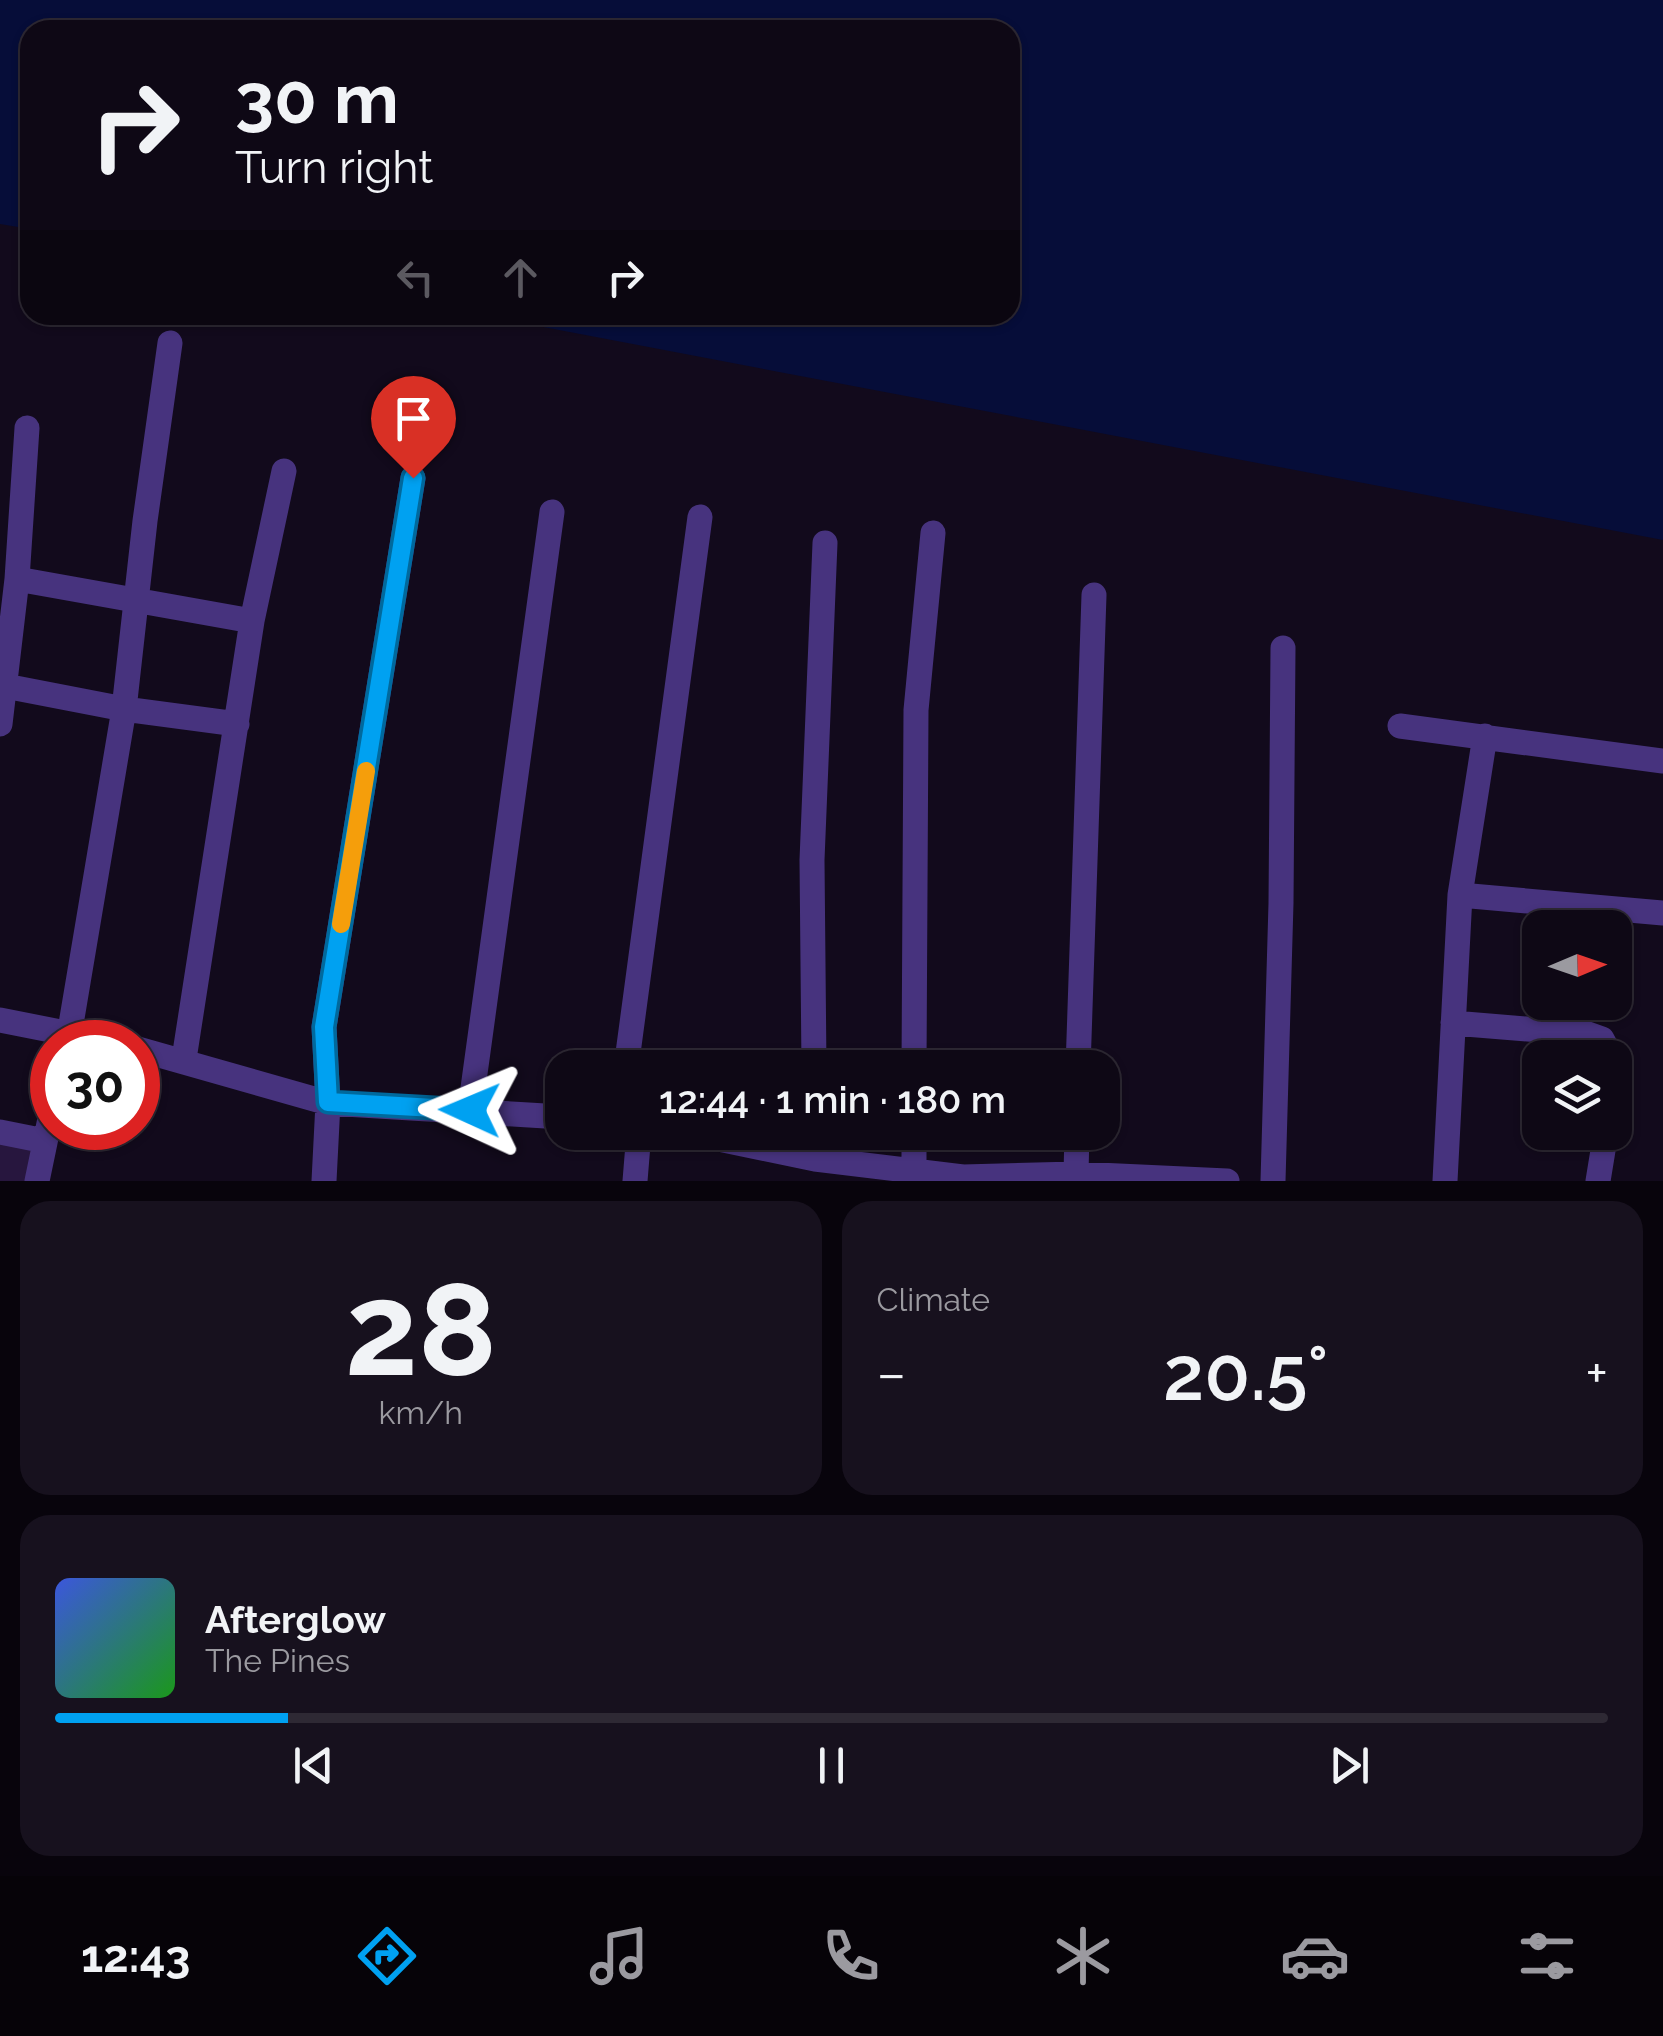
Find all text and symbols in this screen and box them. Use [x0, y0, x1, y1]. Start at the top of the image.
text: 30 m [235, 57, 399, 139]
icon: right [70, 60, 200, 190]
text: Turn right [235, 141, 433, 194]
icon: left [388, 250, 443, 305]
icon: ahead [493, 250, 548, 305]
icon: right [598, 250, 653, 305]
pin [371, 376, 456, 479]
icon: arrive [386, 391, 441, 446]
north arrow [1522, 910, 1632, 1020]
map controls [1522, 910, 1632, 1150]
speed limit sign: 30 [30, 1020, 160, 1150]
button: layers [1522, 1040, 1632, 1150]
position arrow [418, 1058, 522, 1162]
text: 12:44 · 1 min · 180 m [659, 1077, 1006, 1122]
text: 28 [345, 1253, 497, 1405]
text: Climate [877, 1281, 990, 1318]
text: 20.5° [1163, 1329, 1328, 1418]
text: − [877, 1341, 906, 1406]
text: + [1585, 1341, 1608, 1406]
text: km/h [379, 1394, 463, 1431]
text: Afterglow [205, 1597, 386, 1642]
text: The Pines [205, 1642, 350, 1679]
icon: previous [286, 1738, 341, 1793]
icon: pause [804, 1738, 859, 1793]
icon: next [1322, 1738, 1377, 1793]
icon: directions [352, 1921, 422, 1991]
icon: music [584, 1921, 654, 1991]
icon: phone [816, 1921, 886, 1991]
icon: climate [1048, 1921, 1118, 1991]
icon: car [1280, 1921, 1350, 1991]
icon: filters [1512, 1921, 1582, 1991]
text: 12:43 [81, 1930, 190, 1983]

